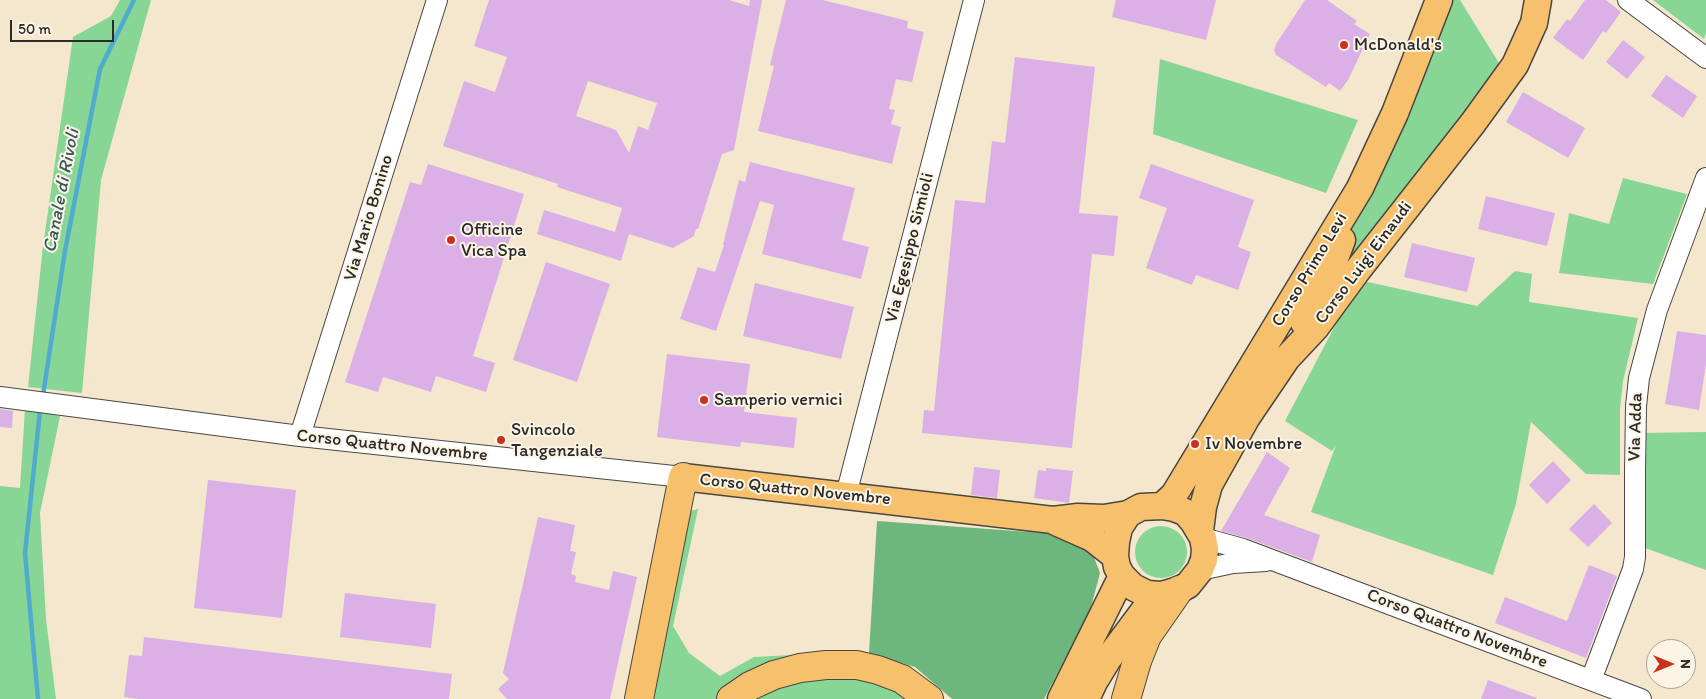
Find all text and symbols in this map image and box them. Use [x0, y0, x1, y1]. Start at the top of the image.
scale bar [12, 10, 116, 42]
text: 50 m [18, 20, 51, 38]
place label: McDonald's [1354, 34, 1442, 56]
marker: McDonald's [1338, 39, 1350, 51]
water label: Canale di Rivoli [39, 127, 85, 255]
street label: Via Mario Bonino [340, 152, 398, 284]
street label: Via Egesippo Simioli [881, 171, 939, 325]
street label: Corso Luigi Einaudi [1311, 197, 1417, 329]
street label: Corso Primo Levi [1267, 209, 1353, 331]
place label: Officine Vica Spa [461, 219, 527, 262]
marker: Officine Vica Spa [445, 234, 457, 246]
place label: Samperio vernici [714, 389, 843, 411]
street label: Via Adda [1624, 392, 1648, 462]
marker: Samperio vernici [698, 394, 710, 406]
place label: Svincolo Tangenziale [511, 419, 603, 462]
street label: Corso Quattro Novembre [295, 425, 489, 467]
place label: Iv Novembre [1205, 433, 1302, 455]
marker: Svincolo Tangenziale [495, 434, 507, 446]
marker: Iv Novembre [1189, 438, 1201, 450]
street label: Corso Quattro Novembre [698, 469, 892, 511]
street label: Corso Quattro Novembre [1363, 584, 1551, 674]
north arrow [1646, 639, 1696, 689]
text: N [1677, 659, 1694, 669]

